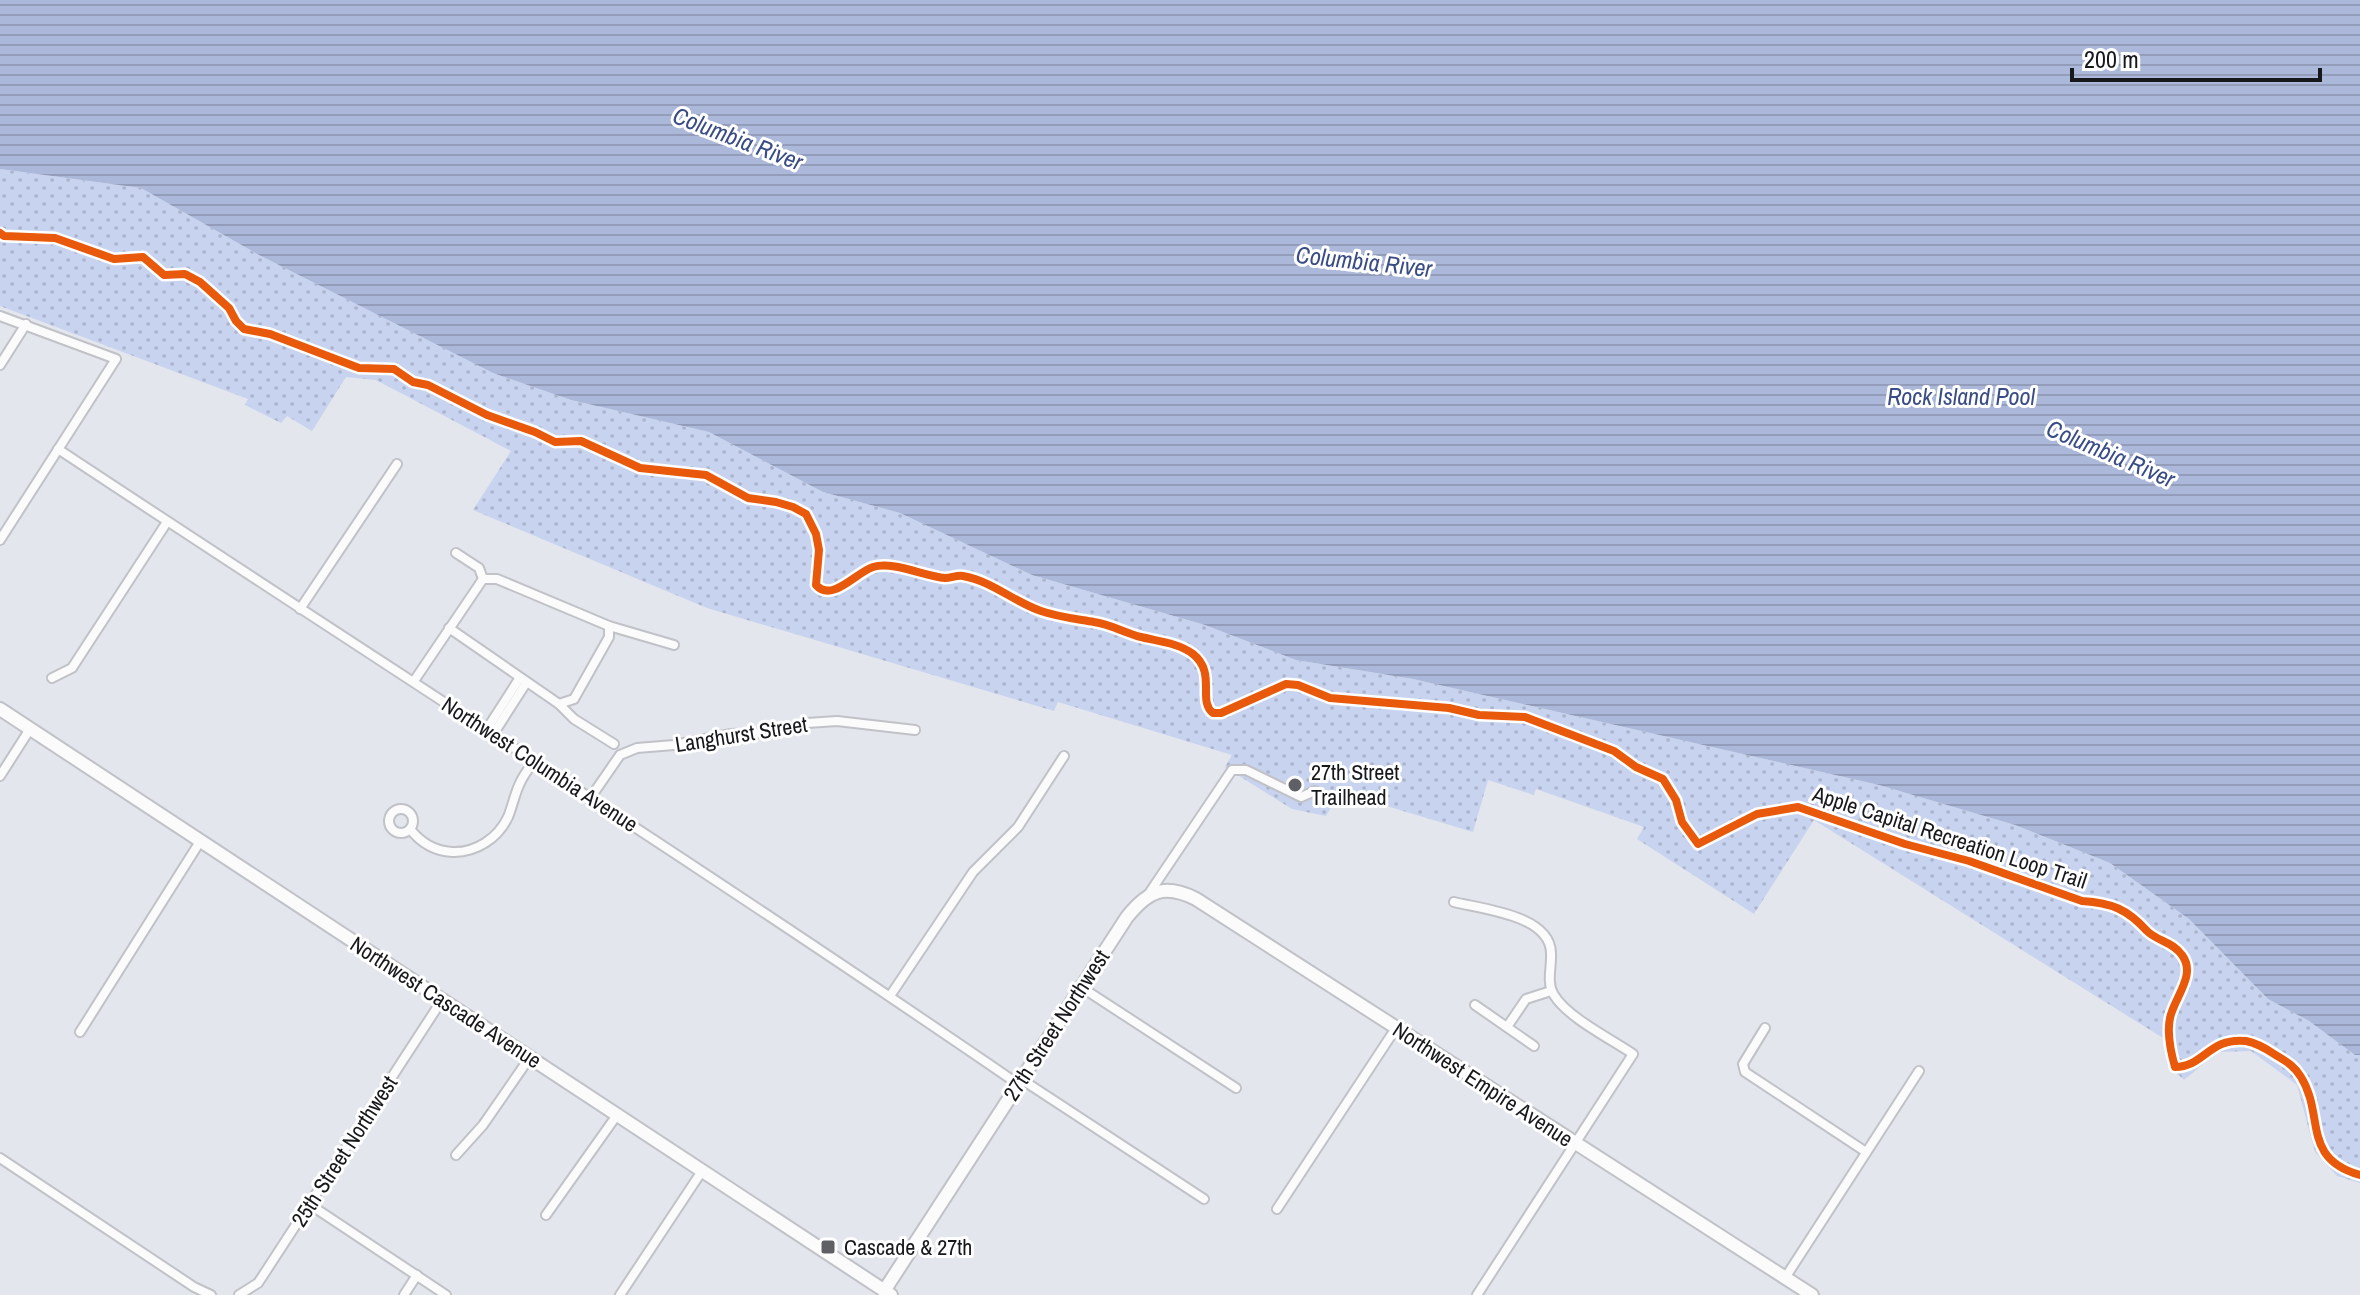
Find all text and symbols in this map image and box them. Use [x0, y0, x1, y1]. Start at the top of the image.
scale bar [2072, 32, 2320, 82]
text: 200 m [2084, 43, 2139, 75]
water label: Columbia River [668, 99, 809, 178]
water label: Columbia River [1294, 238, 1435, 284]
water label: Rock Island Pool [1887, 380, 2035, 412]
water label: Columbia River [2042, 412, 2181, 495]
street label: Northwest Columbia Avenue [436, 689, 644, 839]
street label: Langhurst Street [673, 709, 809, 759]
place label: 27th Street Trailhead [1311, 757, 1399, 812]
marker: 27th Street Trailhead [1286, 776, 1304, 794]
street label: Apple Capital Recreation Loop Trail [1808, 778, 2091, 896]
street label: Northwest Cascade Avenue [345, 929, 547, 1075]
street label: 27th Street Northwest [996, 944, 1116, 1106]
street label: Northwest Empire Avenue [1387, 1014, 1579, 1154]
street label: 25th Street Northwest [284, 1070, 404, 1232]
place label: Cascade & 27th [844, 1232, 972, 1262]
marker: Cascade & 27th [819, 1238, 837, 1256]

